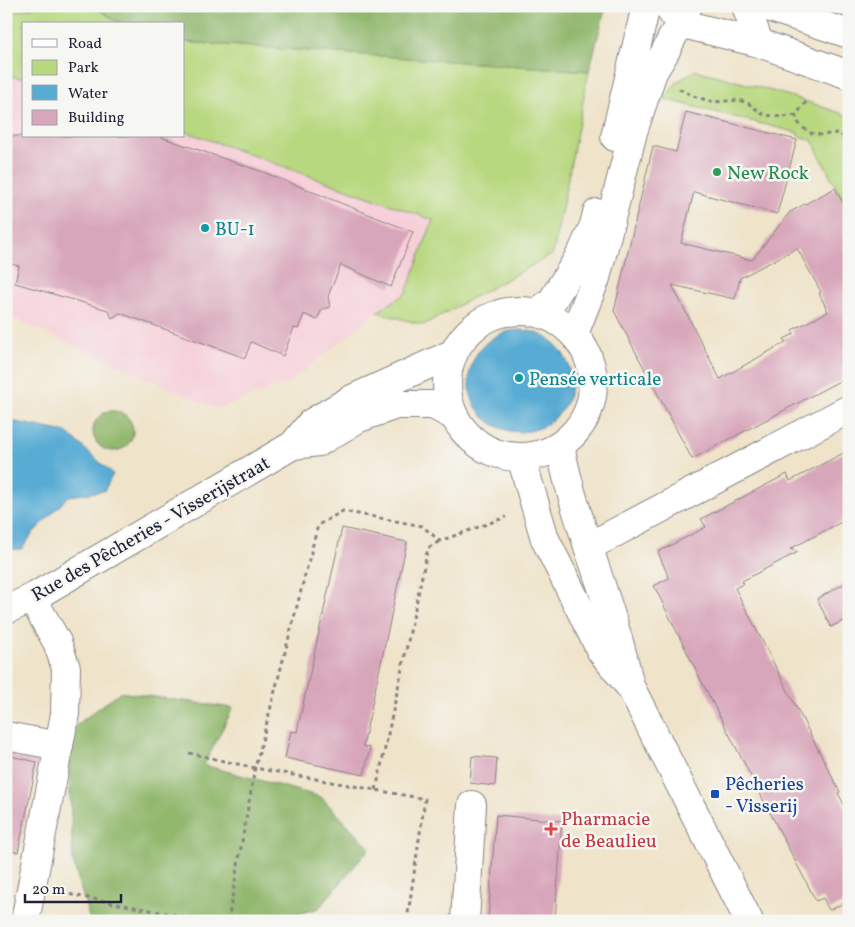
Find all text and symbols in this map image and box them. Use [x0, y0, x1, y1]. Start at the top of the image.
legend [22, 22, 185, 138]
text: Road [68, 34, 102, 55]
text: Park [68, 58, 99, 79]
text: Water [68, 84, 108, 105]
text: Building [68, 108, 125, 129]
place label: New Rock [727, 161, 809, 187]
marker: New Rock [711, 166, 723, 178]
place label: BU-1 [215, 217, 255, 243]
marker: BU-1 [199, 222, 211, 234]
place label: Pensée verticale [529, 367, 661, 393]
marker: Pensée verticale [513, 372, 525, 384]
street label: Rue des Pêcheries - Visserijstraat [27, 450, 275, 609]
place label: Pêcheries - Visserij [725, 772, 804, 820]
marker: Pêcheries - Visserij [709, 788, 721, 800]
place label: Pharmacie de Beaulieu [561, 807, 657, 855]
marker: Pharmacie de Beaulieu [545, 823, 557, 835]
scale bar [25, 872, 121, 904]
text: 20 m [32, 880, 65, 901]

